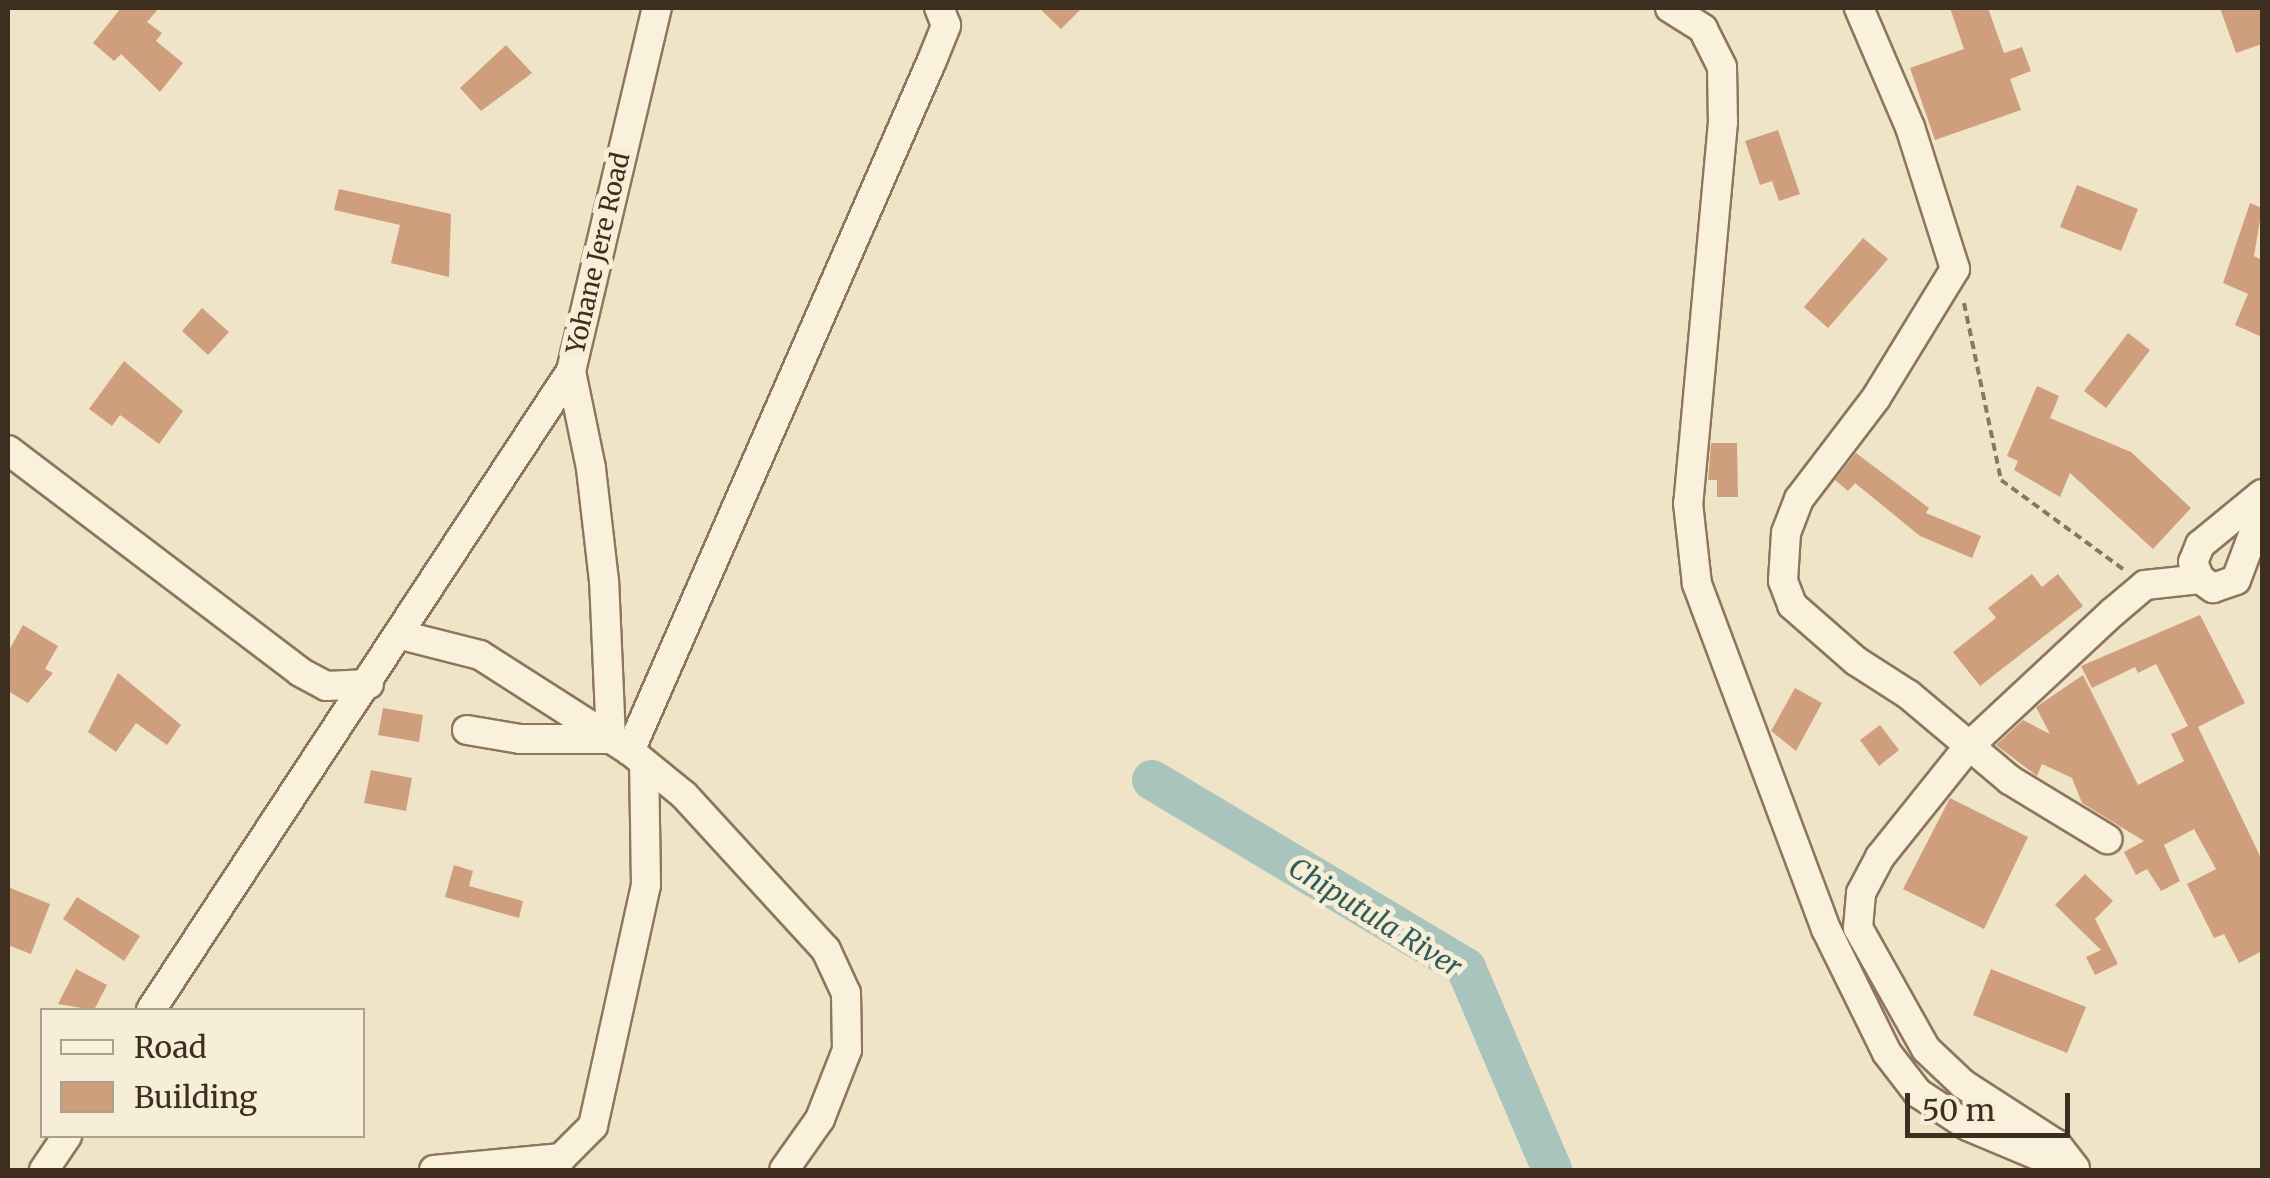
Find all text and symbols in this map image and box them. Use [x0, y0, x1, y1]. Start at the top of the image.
street label: Yohane Jere Road [560, 149, 636, 357]
water label: Chiputula River [1282, 850, 1468, 984]
legend [40, 1008, 365, 1138]
text: Road [134, 1028, 207, 1066]
scale bar [1910, 1073, 2075, 1135]
text: Building [134, 1078, 257, 1116]
text: 50 m [1922, 1091, 1995, 1129]

